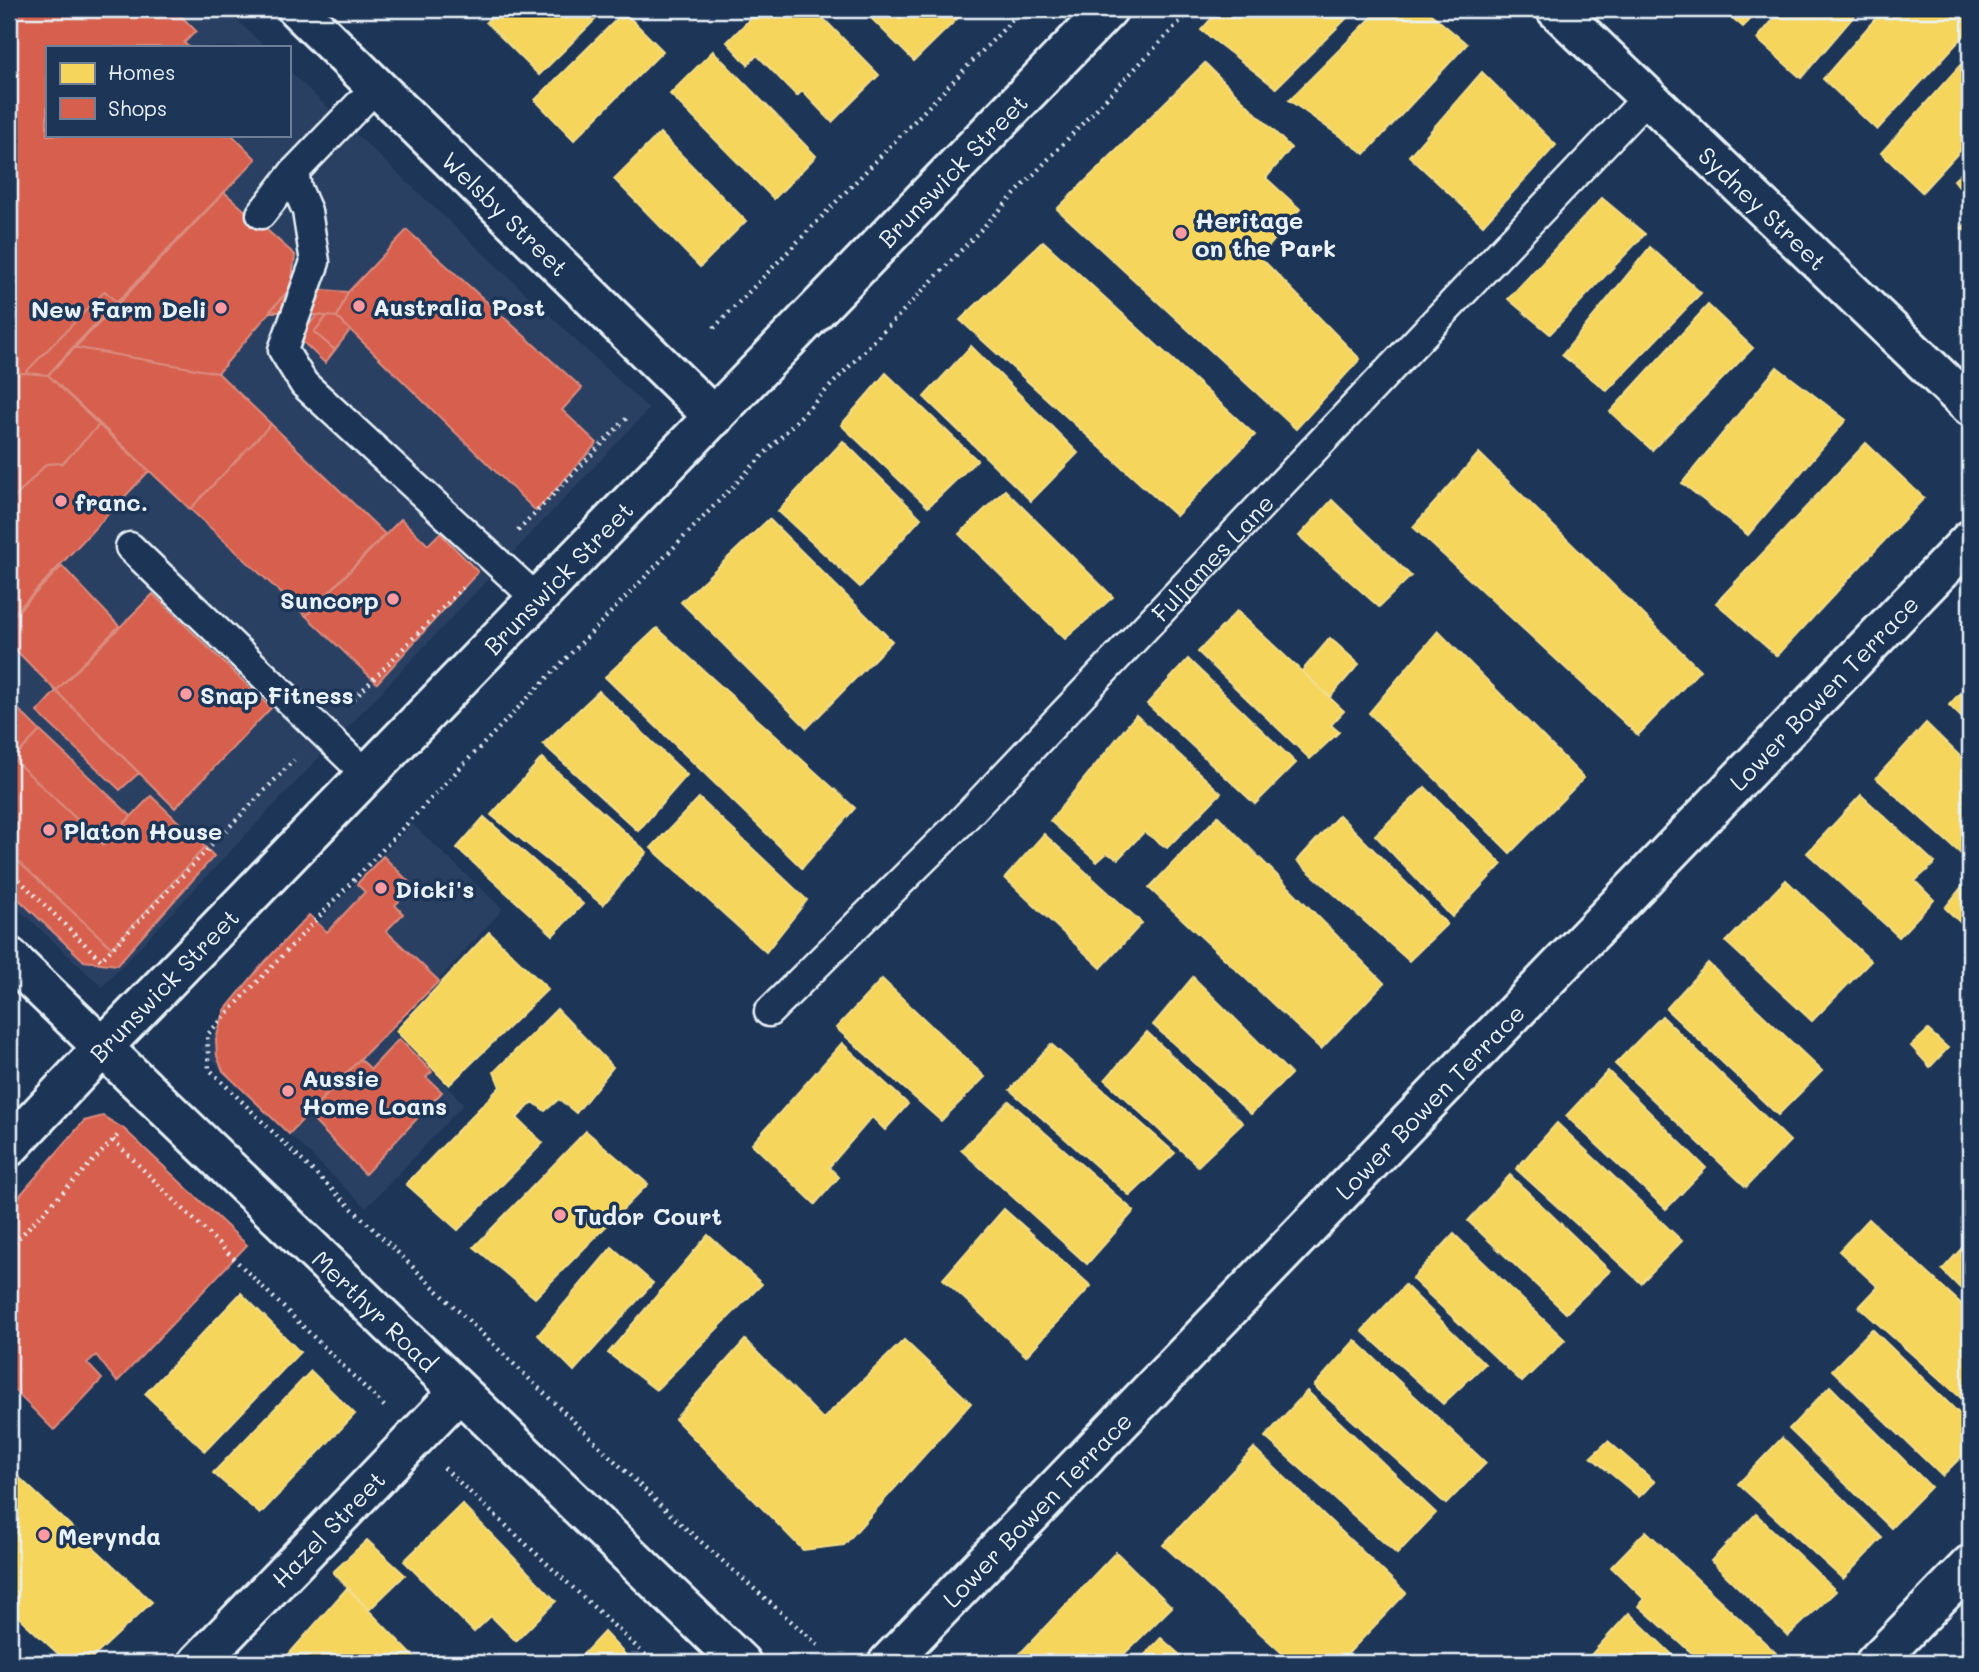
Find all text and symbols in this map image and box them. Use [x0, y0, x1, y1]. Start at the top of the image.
legend [46, 46, 290, 136]
text: Homes [108, 58, 175, 85]
street label: Brunswick Street [871, 87, 1034, 253]
text: Shops [108, 94, 167, 121]
street label: Sydney Street [1692, 139, 1834, 276]
street label: Welsby Street [436, 144, 576, 282]
place label: Heritage on the Park [1195, 204, 1336, 263]
marker: Heritage on the Park [1173, 225, 1189, 241]
place label: Australia Post [373, 291, 545, 322]
place label: New Farm Deli [31, 293, 207, 324]
marker: Australia Post [351, 298, 367, 314]
marker: New Farm Deli [213, 300, 229, 316]
place label: franc. [75, 486, 148, 517]
street label: Fuljames Lane [1144, 487, 1280, 628]
marker: franc. [53, 493, 69, 509]
street label: Brunswick Street [476, 494, 639, 661]
place label: Suncorp [280, 584, 379, 615]
street label: Lower Bowen Terrace [1722, 588, 1925, 797]
marker: Suncorp [385, 591, 401, 607]
place label: Snap Fitness [200, 679, 354, 710]
marker: Snap Fitness [178, 686, 194, 702]
place label: Platon House [63, 815, 222, 846]
marker: Platon House [41, 822, 57, 838]
place label: Dicki's [395, 873, 474, 904]
marker: Dicki's [373, 880, 389, 896]
street label: Brunswick Street [82, 901, 245, 1068]
street label: Lower Bowen Terrace [1328, 997, 1531, 1206]
place label: Aussie Home Loans [302, 1062, 447, 1121]
marker: Aussie Home Loans [280, 1083, 296, 1099]
place label: Tudor Court [574, 1200, 722, 1231]
marker: Tudor Court [552, 1207, 568, 1223]
street label: Merthyr Road [306, 1243, 445, 1378]
street label: Lower Bowen Terrace [935, 1405, 1138, 1613]
street label: Hazel Street [264, 1463, 391, 1593]
place label: Merynda [58, 1520, 161, 1551]
marker: Merynda [36, 1527, 52, 1543]

